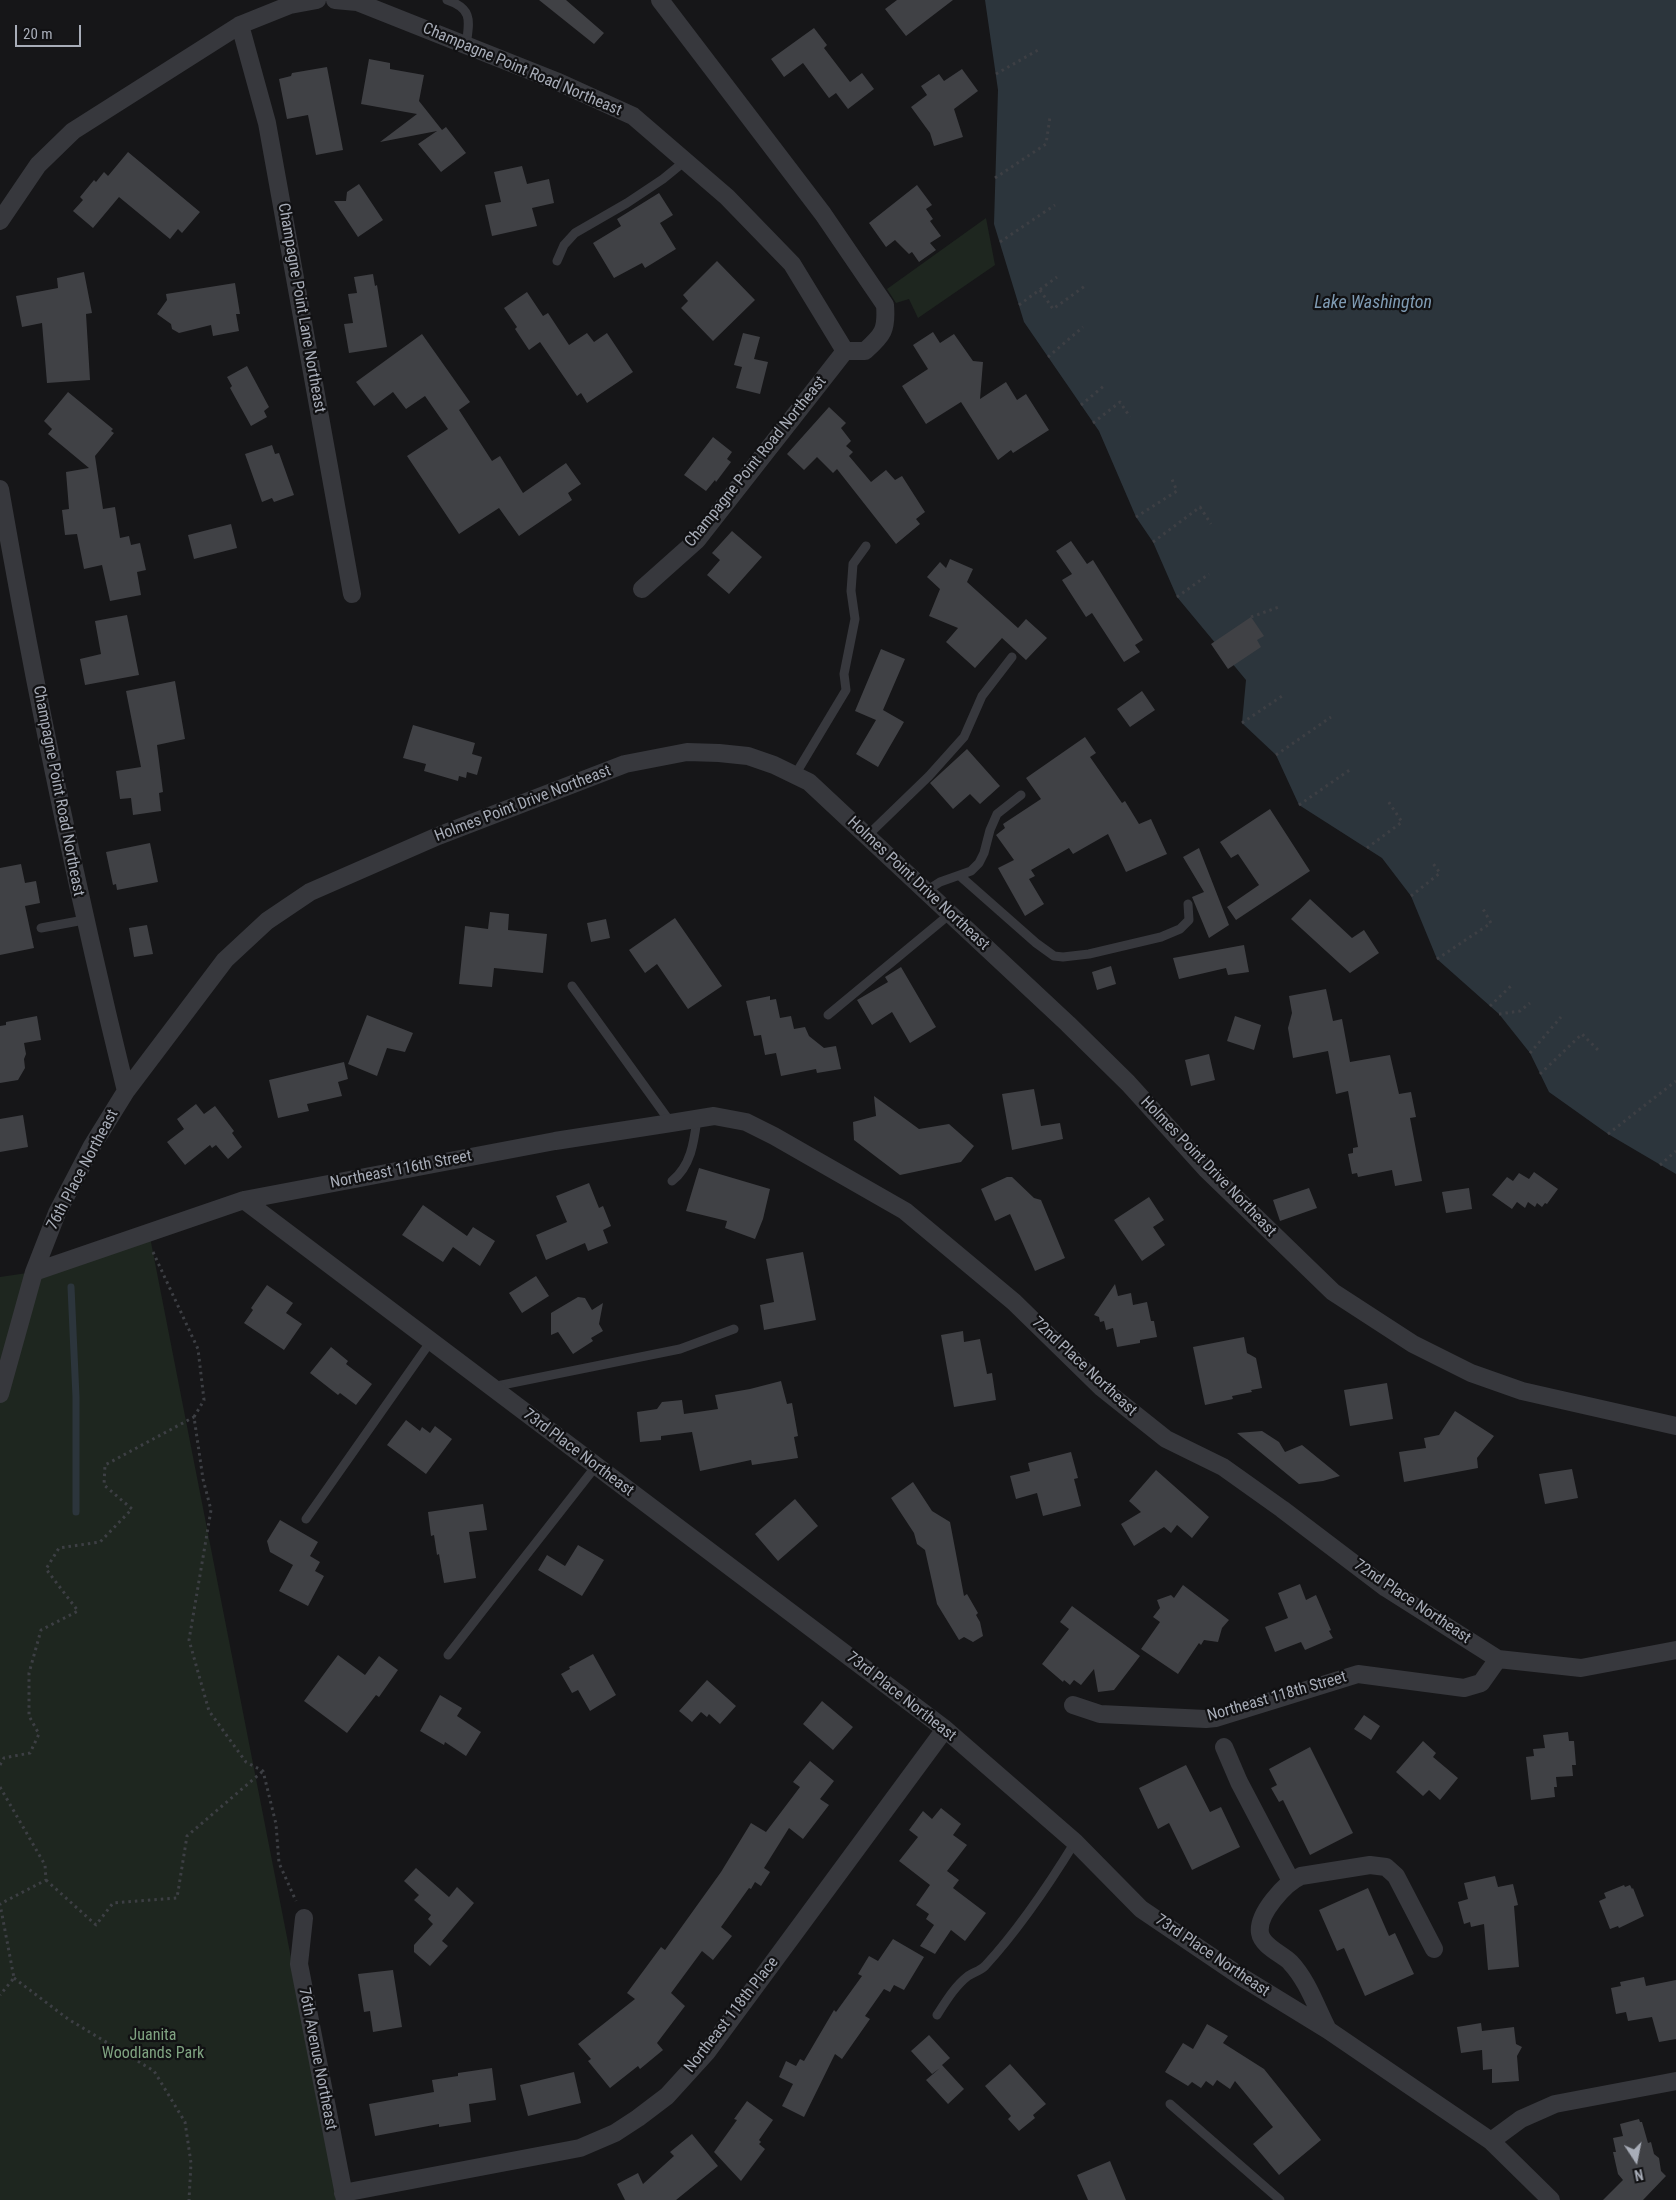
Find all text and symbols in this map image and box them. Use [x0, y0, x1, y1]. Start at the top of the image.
scale bar [18, 15, 84, 47]
street label: Champagne Point Road Northeast [420, 19, 624, 121]
text: 20 m [23, 25, 53, 43]
street label: Champagne Point Lane Northeast [273, 202, 329, 414]
water label: Lake Washington [1314, 292, 1432, 314]
street label: Champagne Point Road Northeast [681, 373, 831, 551]
street label: Champagne Point Road Northeast [28, 684, 88, 898]
street label: Holmes Point Drive Northeast [432, 761, 614, 847]
street label: Holmes Point Drive Northeast [843, 813, 993, 955]
street label: Holmes Point Drive Northeast [1136, 1093, 1280, 1241]
street label: 76th Place Northeast [43, 1107, 123, 1233]
street label: Northeast 116th Street [329, 1147, 473, 1193]
street label: 72nd Place Northeast [1027, 1313, 1141, 1421]
street label: 73rd Place Northeast [519, 1405, 637, 1501]
street label: 72nd Place Northeast [1350, 1556, 1474, 1648]
street label: 73rd Place Northeast [842, 1648, 960, 1746]
street label: Northeast 118th Street [1205, 1668, 1349, 1726]
street label: 73rd Place Northeast [1151, 1911, 1273, 2001]
street label: Northeast 118th Place [681, 1953, 783, 2077]
street label: 76th Avenue Northeast [294, 1986, 340, 2132]
park label: Juanita Woodlands Park [102, 2026, 204, 2064]
north arrow [1611, 2135, 1661, 2185]
text: N [1633, 2166, 1645, 2183]

